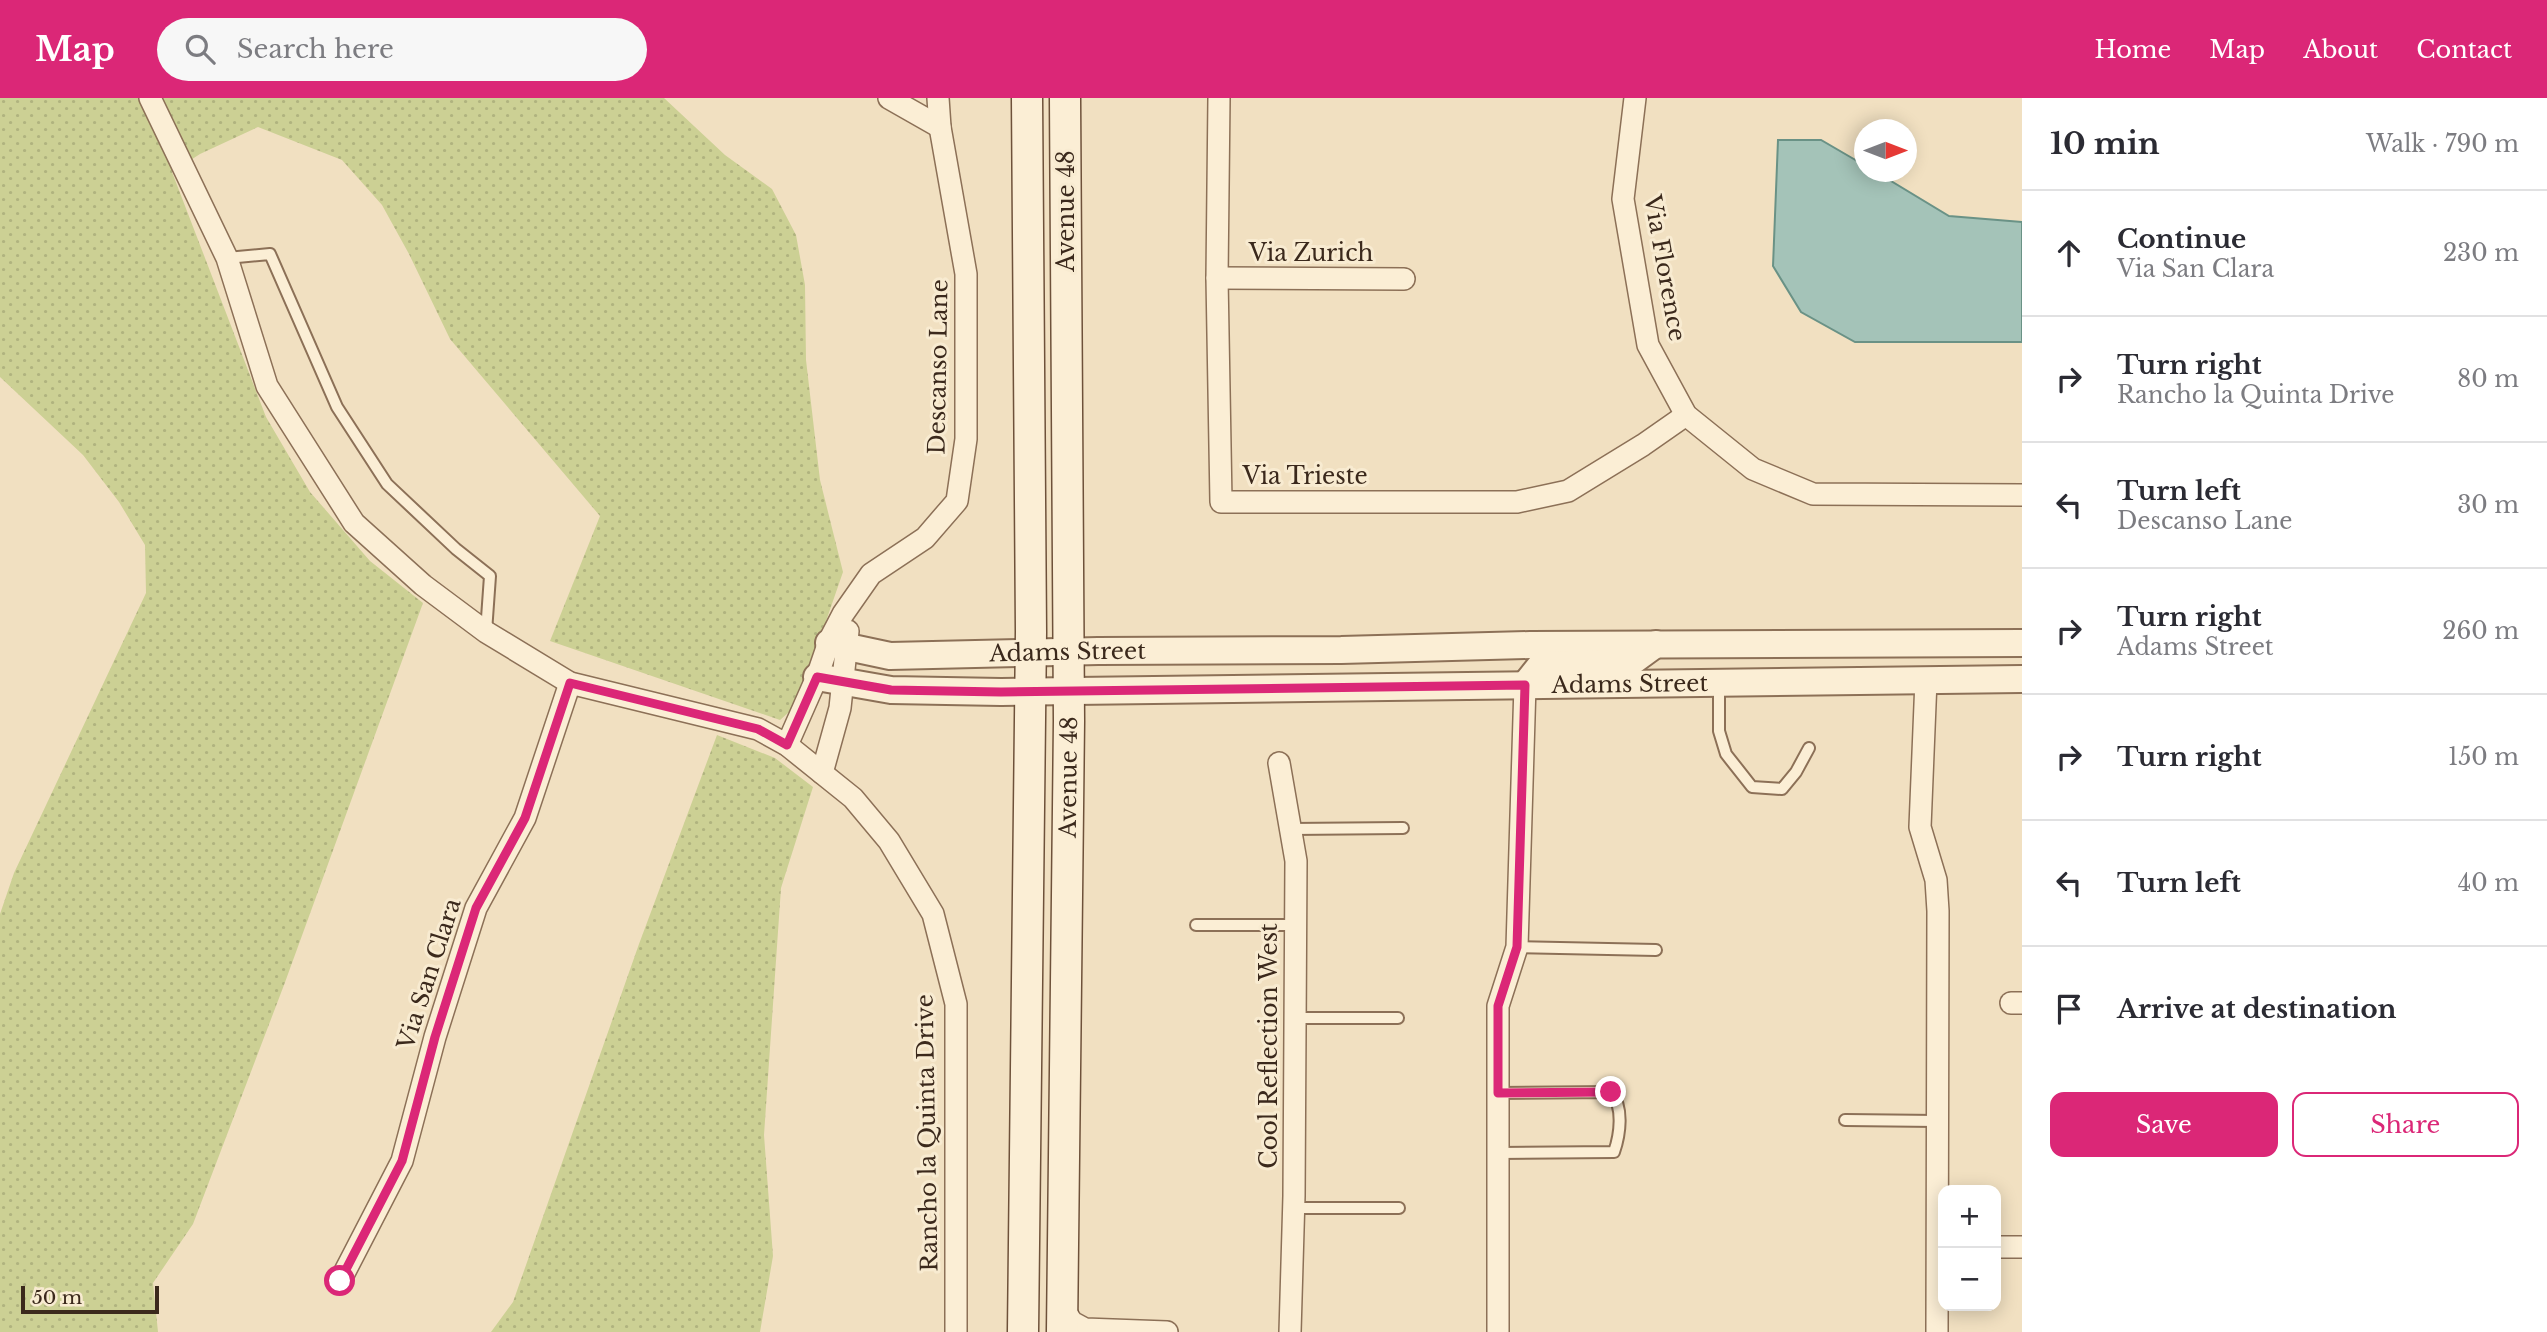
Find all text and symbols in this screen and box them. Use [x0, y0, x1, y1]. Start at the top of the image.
search box [157, 18, 647, 81]
text: Map [35, 29, 115, 70]
icon: search [181, 30, 219, 68]
text: Search here [237, 33, 394, 65]
text: Home [2095, 35, 2171, 64]
text: Map [2209, 35, 2265, 64]
text: About [2303, 35, 2378, 64]
text: Contact [2416, 35, 2512, 64]
north arrow [1854, 119, 1917, 182]
text: 10 min [2050, 125, 2160, 162]
text: Walk · 790 m [2366, 130, 2519, 158]
street label: Avenue 48 [1052, 150, 1080, 273]
street label: Via Florence [1638, 192, 1692, 343]
text: Continue [2117, 223, 2246, 255]
icon: ahead [2050, 234, 2088, 272]
street label: Via Zurich [1248, 239, 1374, 267]
text: 230 m [2443, 239, 2519, 267]
text: Via San Clara [2117, 255, 2274, 283]
street label: Descanso Lane [922, 279, 954, 455]
text: Turn right [2117, 349, 2262, 381]
icon: right [2050, 360, 2088, 398]
text: 80 m [2457, 365, 2519, 393]
text: Rancho la Quinta Drive [2117, 381, 2395, 409]
street label: Via Trieste [1241, 462, 1368, 490]
text: Turn left [2117, 475, 2241, 507]
icon: left [2050, 486, 2088, 524]
text: 30 m [2457, 491, 2519, 519]
text: Descanso Lane [2117, 507, 2292, 535]
text: Turn right [2117, 601, 2262, 633]
icon: right [2050, 612, 2088, 650]
text: 260 m [2442, 617, 2519, 645]
text: Adams Street [2117, 633, 2274, 661]
street label: Adams Street [988, 637, 1146, 668]
street label: Adams Street [1550, 669, 1709, 699]
street label: Avenue 48 [1054, 716, 1083, 839]
icon: right [2050, 738, 2088, 776]
text: Turn right [2117, 741, 2262, 773]
text: 150 m [2448, 743, 2519, 771]
icon: left [2050, 864, 2088, 902]
text: Turn left [2117, 867, 2241, 899]
text: 40 m [2458, 869, 2519, 897]
street label: Via San Clara [391, 895, 467, 1054]
street label: Cool Reflection West [1255, 923, 1283, 1169]
icon: arrive [2050, 990, 2088, 1028]
text: Arrive at destination [2117, 993, 2397, 1025]
street label: Rancho la Quinta Drive [911, 994, 943, 1272]
route end [1595, 1076, 1626, 1107]
button: Save [2050, 1092, 2278, 1157]
button: Share [2292, 1092, 2519, 1157]
map controls [1938, 1185, 2001, 1311]
button: + [1938, 1185, 2001, 1248]
button: − [1938, 1248, 2001, 1311]
route start [324, 1265, 355, 1296]
scale bar [21, 1283, 159, 1315]
text: 50 m [32, 1286, 82, 1309]

